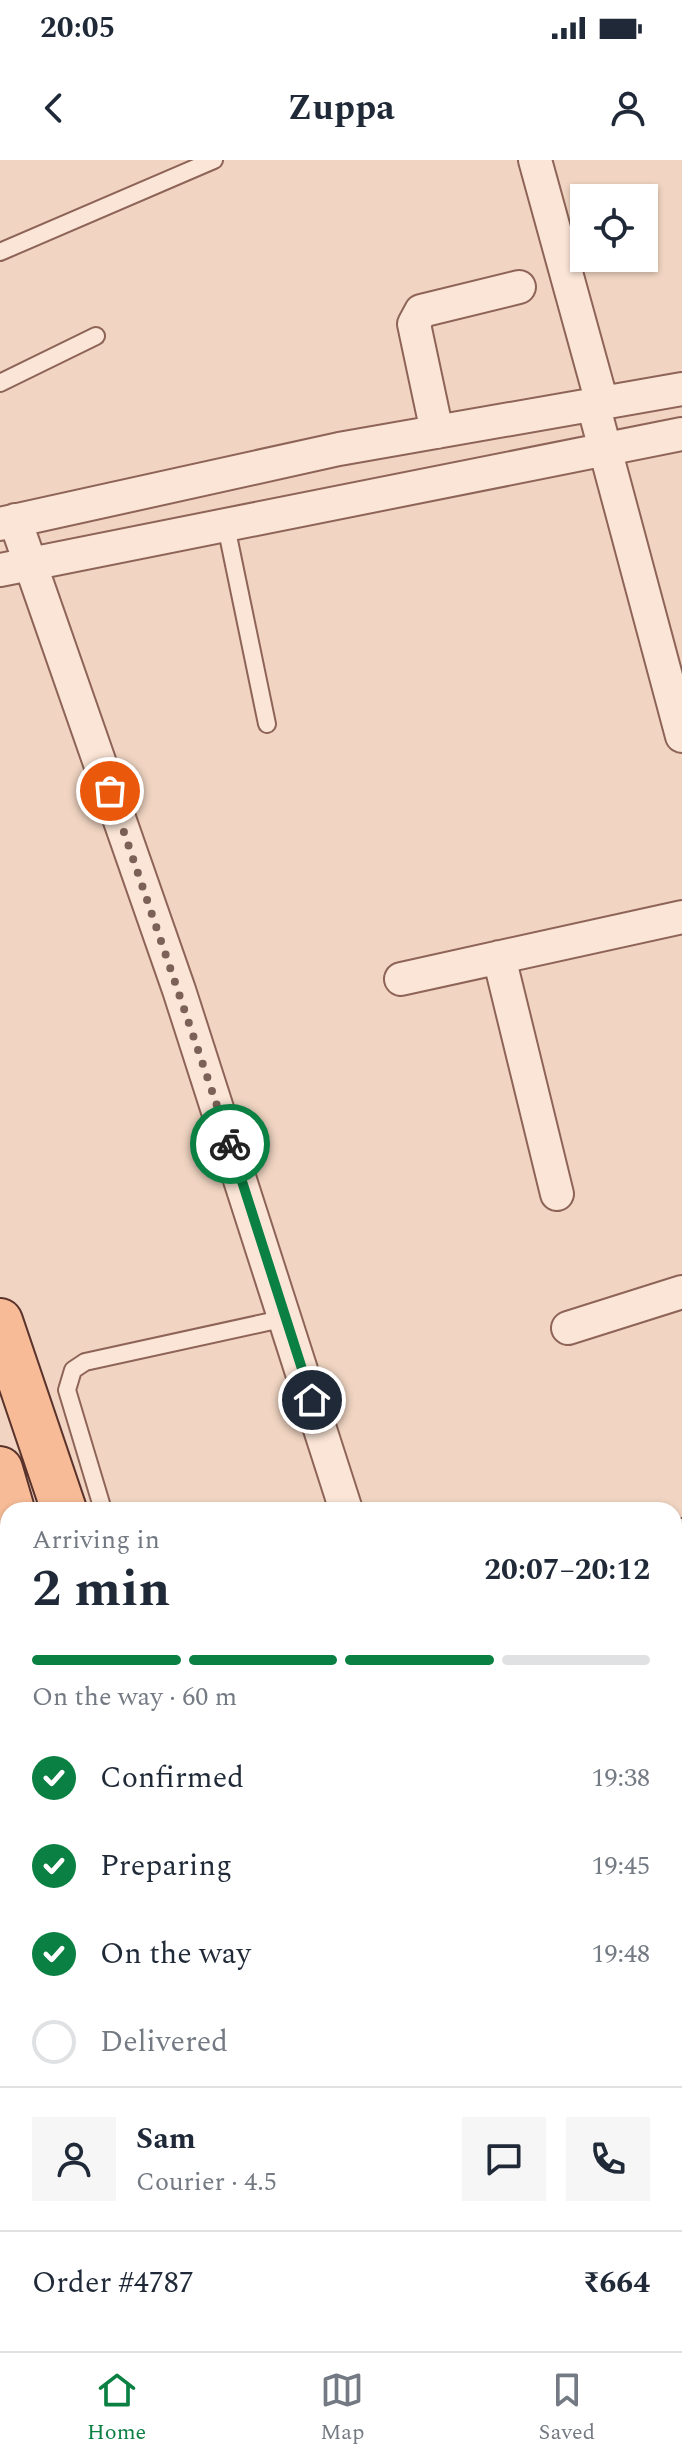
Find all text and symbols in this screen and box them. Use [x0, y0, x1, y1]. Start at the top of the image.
text: 20:05 [40, 5, 115, 51]
text: Zuppa [287, 81, 395, 136]
icon: back [32, 86, 76, 130]
icon: person [606, 86, 650, 130]
map controls [570, 184, 658, 272]
button: locate [570, 184, 658, 272]
pin [76, 757, 144, 825]
icon: bag [88, 769, 132, 813]
courier [190, 1104, 270, 1184]
icon: bike [208, 1122, 252, 1166]
pin [278, 1366, 346, 1434]
icon: home [290, 1378, 334, 1422]
text: Arriving in [32, 1520, 160, 1560]
text: 20:07–20:12 [484, 1547, 650, 1593]
text: 2 min [32, 1550, 170, 1629]
text: On the way · 60 m [32, 1677, 237, 1717]
text: Confirmed [100, 1755, 244, 1801]
icon: check [32, 1756, 76, 1800]
text: 19:38 [591, 1758, 650, 1798]
text: Preparing [100, 1843, 232, 1889]
icon: check [32, 1844, 76, 1888]
text: 19:45 [591, 1846, 650, 1886]
text: On the way [100, 1931, 251, 1977]
icon: check [32, 1932, 76, 1976]
text: 19:48 [591, 1934, 650, 1974]
text: Delivered [100, 2019, 228, 2065]
text: Sam [136, 2116, 196, 2162]
button: person [32, 2117, 116, 2201]
button: chat [462, 2117, 546, 2201]
button: phone [566, 2117, 650, 2201]
text: Courier · 4.5 [136, 2162, 277, 2202]
text: Order #4787 [32, 2260, 194, 2306]
text: ₹664 [583, 2260, 650, 2306]
tab: Home [87, 2368, 146, 2449]
tab: Map [320, 2368, 365, 2449]
tab: Saved [539, 2368, 595, 2449]

